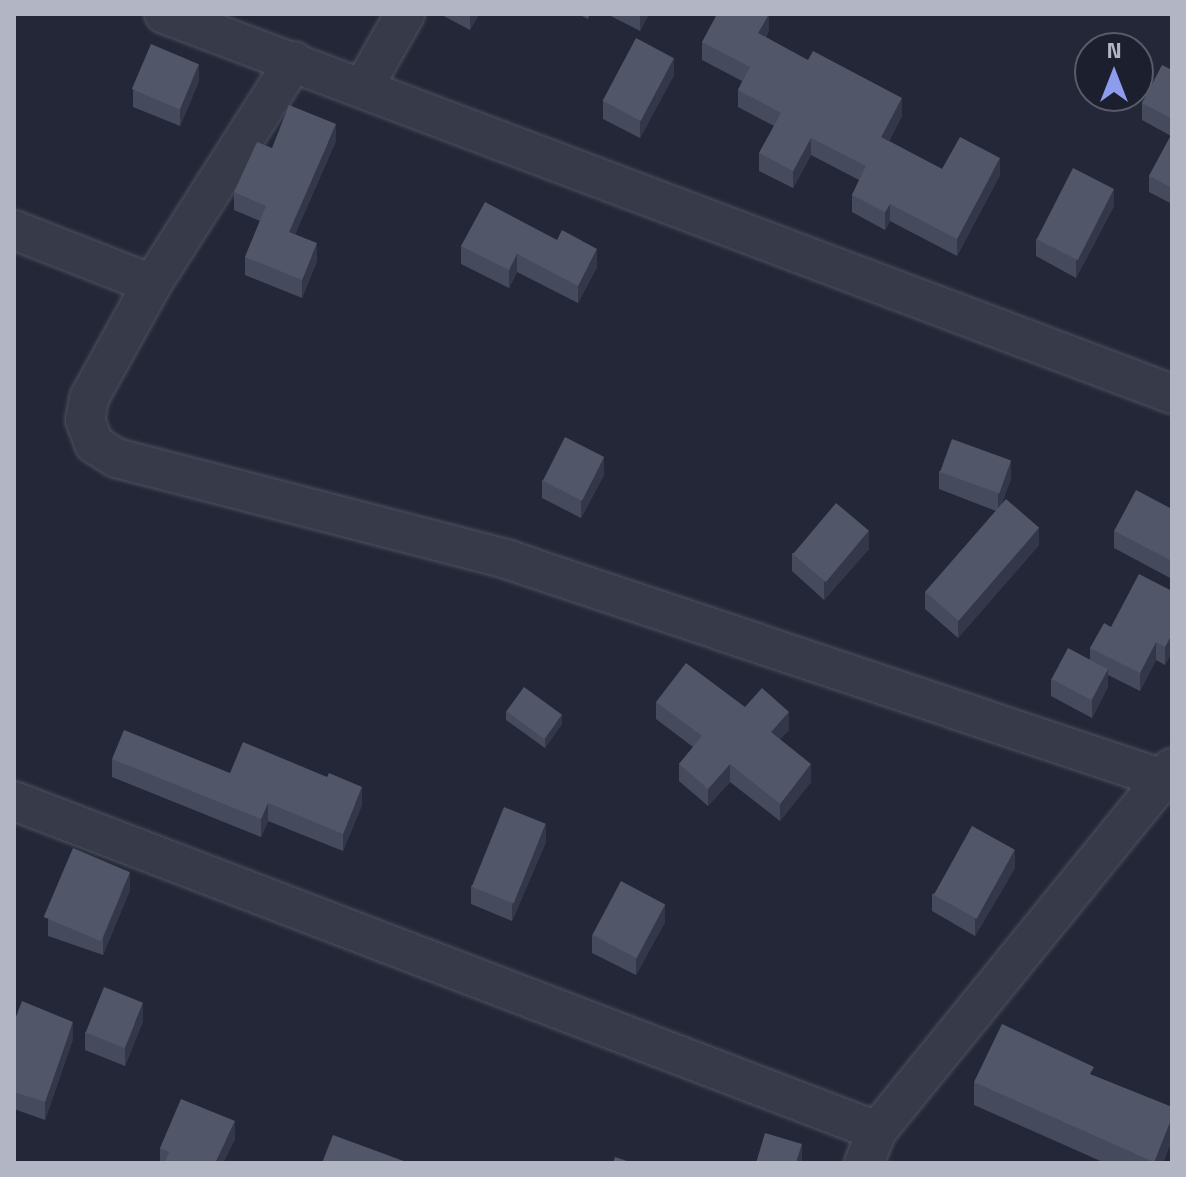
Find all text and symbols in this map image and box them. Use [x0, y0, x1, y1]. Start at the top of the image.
north arrow [1074, 32, 1154, 112]
text: N [1106, 33, 1122, 67]

